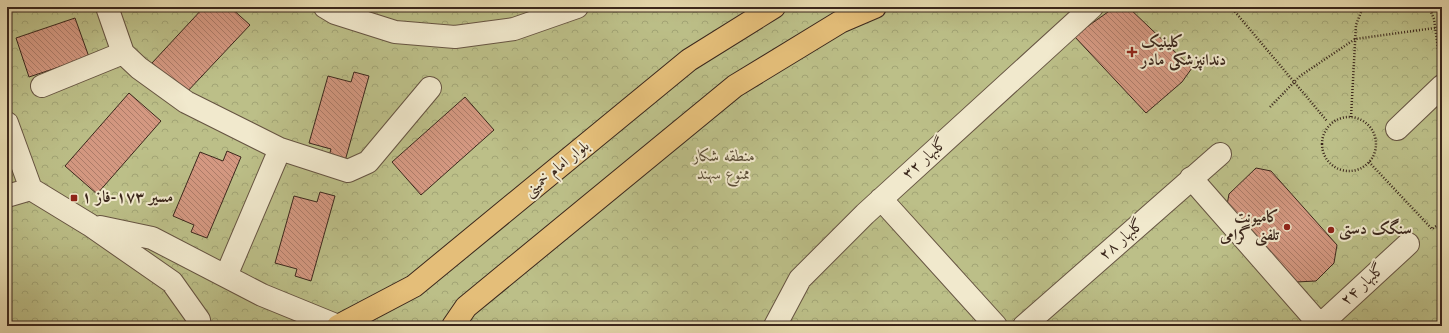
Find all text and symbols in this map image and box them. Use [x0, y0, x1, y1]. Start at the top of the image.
place label: کلینیک دندانپزشکی مادر [1139, 33, 1226, 71]
marker: کلینیک دندانپزشکی مادر [1126, 46, 1138, 58]
street label: گلبهار ۳۲ [898, 133, 951, 183]
street label: بلوار امام خمینی [521, 138, 596, 204]
park label: منطقه شکار ممنوع سهند [692, 147, 755, 187]
place label: مسیر ۱۷۳-فاز ۱ [82, 189, 173, 206]
marker: مسیر ۱۷۳-فاز ۱ [69, 193, 79, 203]
place label: کامیونت تلفنی گرامی [1219, 208, 1280, 247]
street label: گلبهار ۲۸ [1095, 214, 1148, 264]
place label: سنگک دستی [1339, 218, 1412, 241]
marker: کامیونت تلفنی گرامی [1282, 222, 1292, 232]
marker: سنگک دستی [1326, 225, 1336, 235]
street label: گلبهار ۲۴ [1336, 259, 1389, 310]

